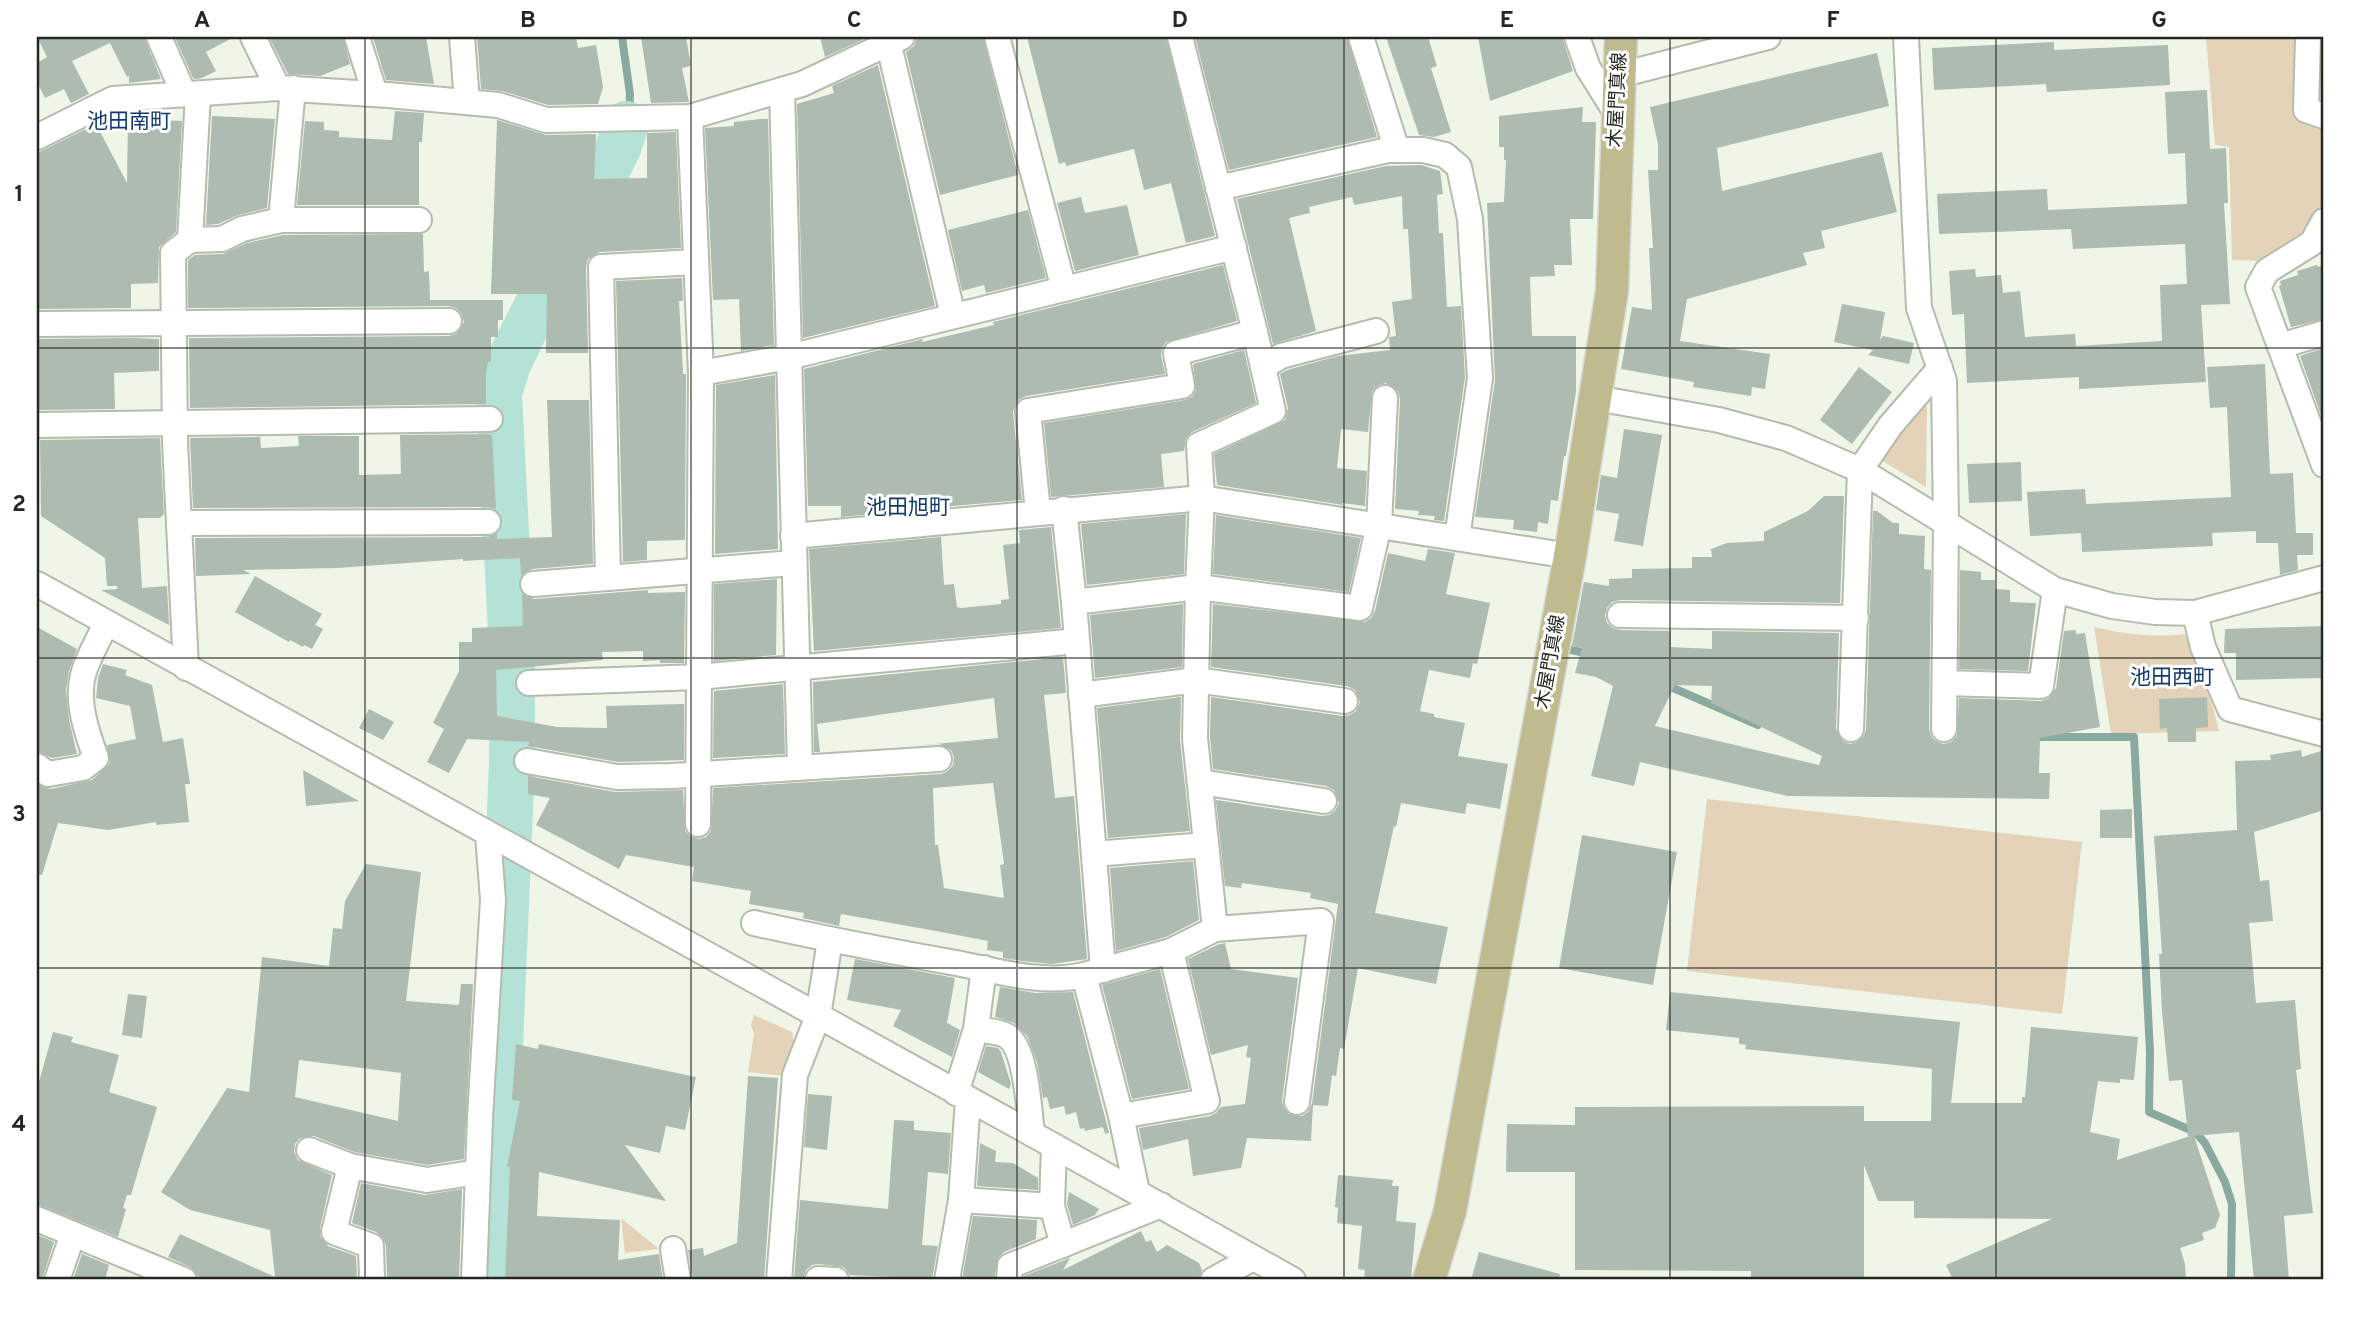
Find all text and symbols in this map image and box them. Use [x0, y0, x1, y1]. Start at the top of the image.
text: A [194, 7, 210, 36]
text: B [520, 7, 536, 36]
text: C [847, 7, 861, 36]
text: D [1172, 7, 1188, 36]
text: E [1500, 7, 1514, 36]
text: F [1826, 7, 1840, 36]
text: G [2151, 7, 2167, 36]
street label: 木屋門真線 [1604, 52, 1632, 148]
district label: 池田南町 [87, 109, 171, 136]
text: 1 [14, 181, 24, 210]
text: 2 [12, 491, 26, 520]
district label: 池田旭町 [866, 495, 950, 522]
street label: 木屋門真線 [1531, 613, 1571, 711]
district label: 池田西町 [2130, 665, 2214, 692]
text: 3 [12, 801, 26, 830]
text: 4 [12, 1111, 26, 1140]

